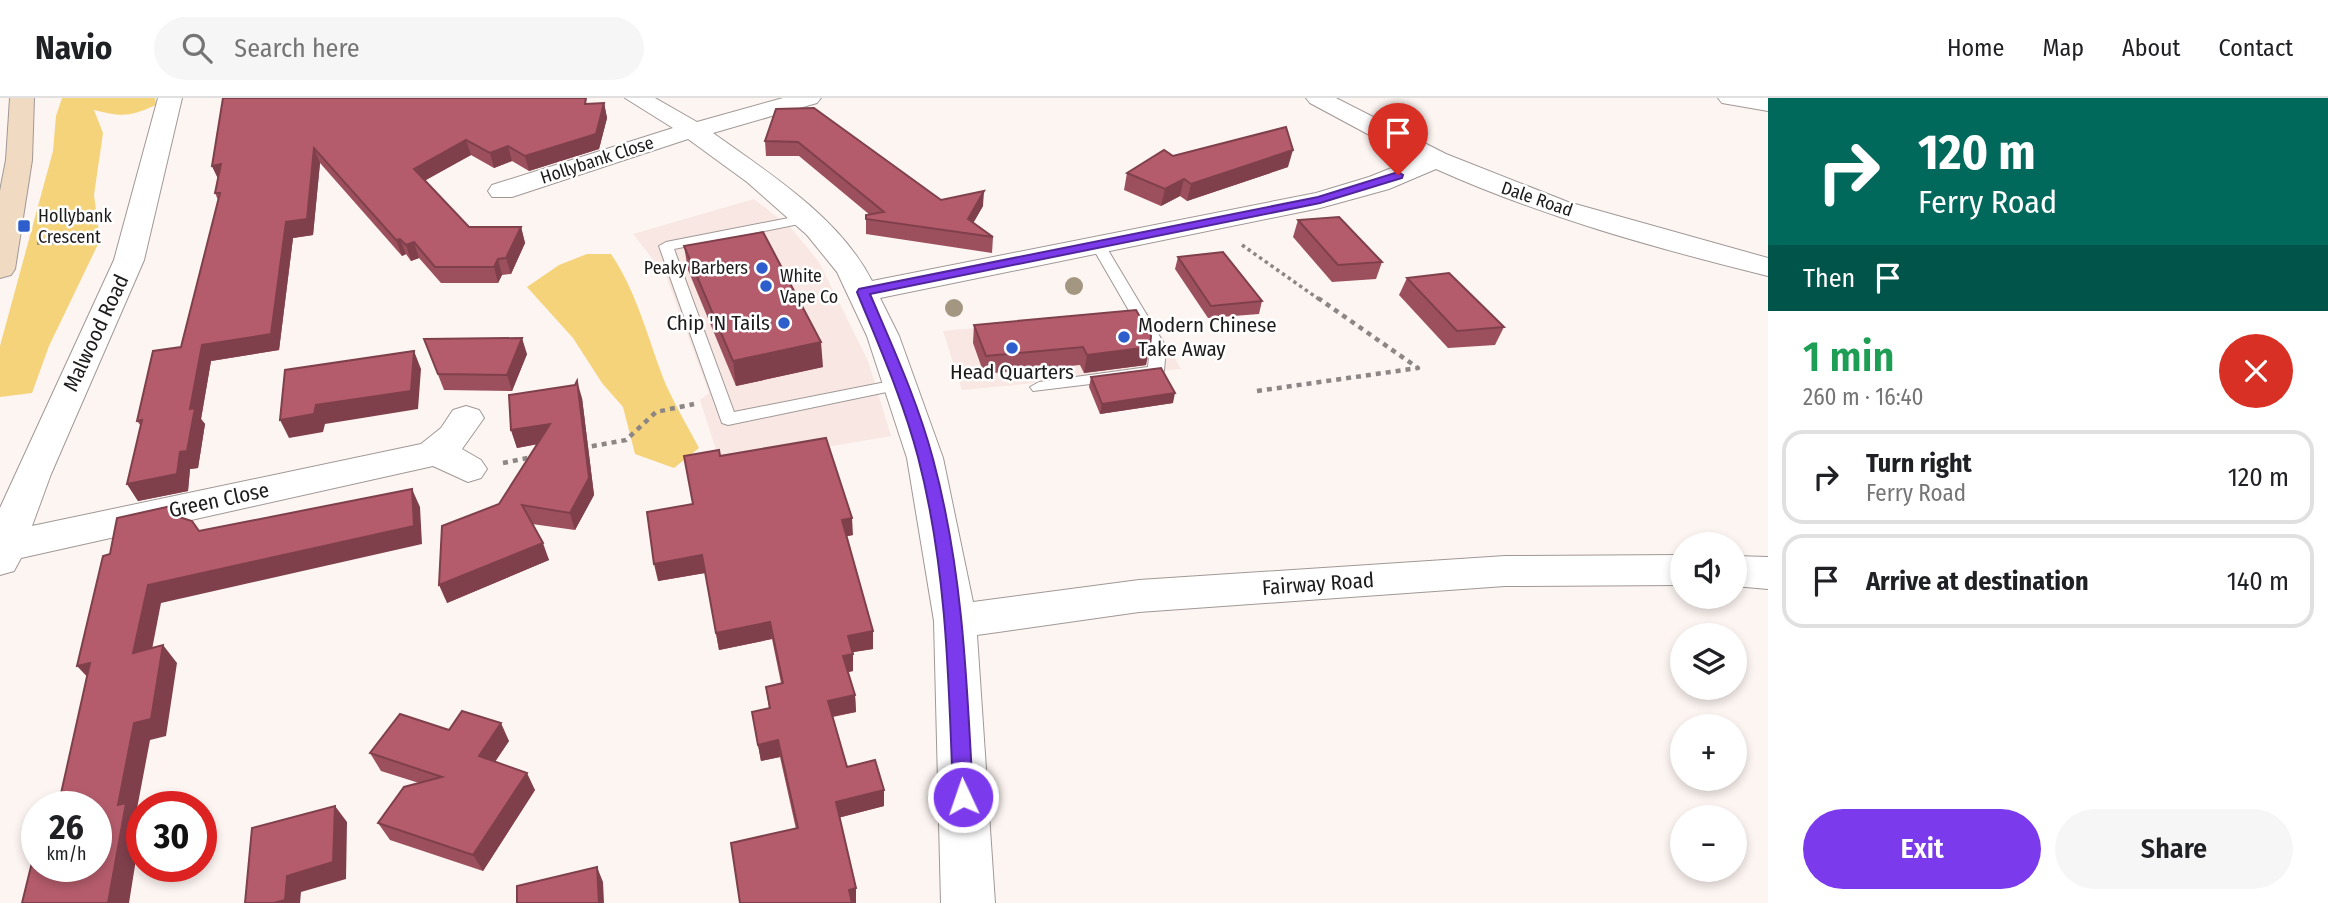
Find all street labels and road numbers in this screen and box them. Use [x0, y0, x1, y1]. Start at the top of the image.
street label: Hollybank Close [538, 131, 656, 189]
street label: Dale Road [1498, 177, 1576, 221]
street label: Malwood Road [58, 270, 134, 396]
street label: Green Close [167, 477, 271, 523]
street label: Fairway Road [1261, 567, 1375, 601]

